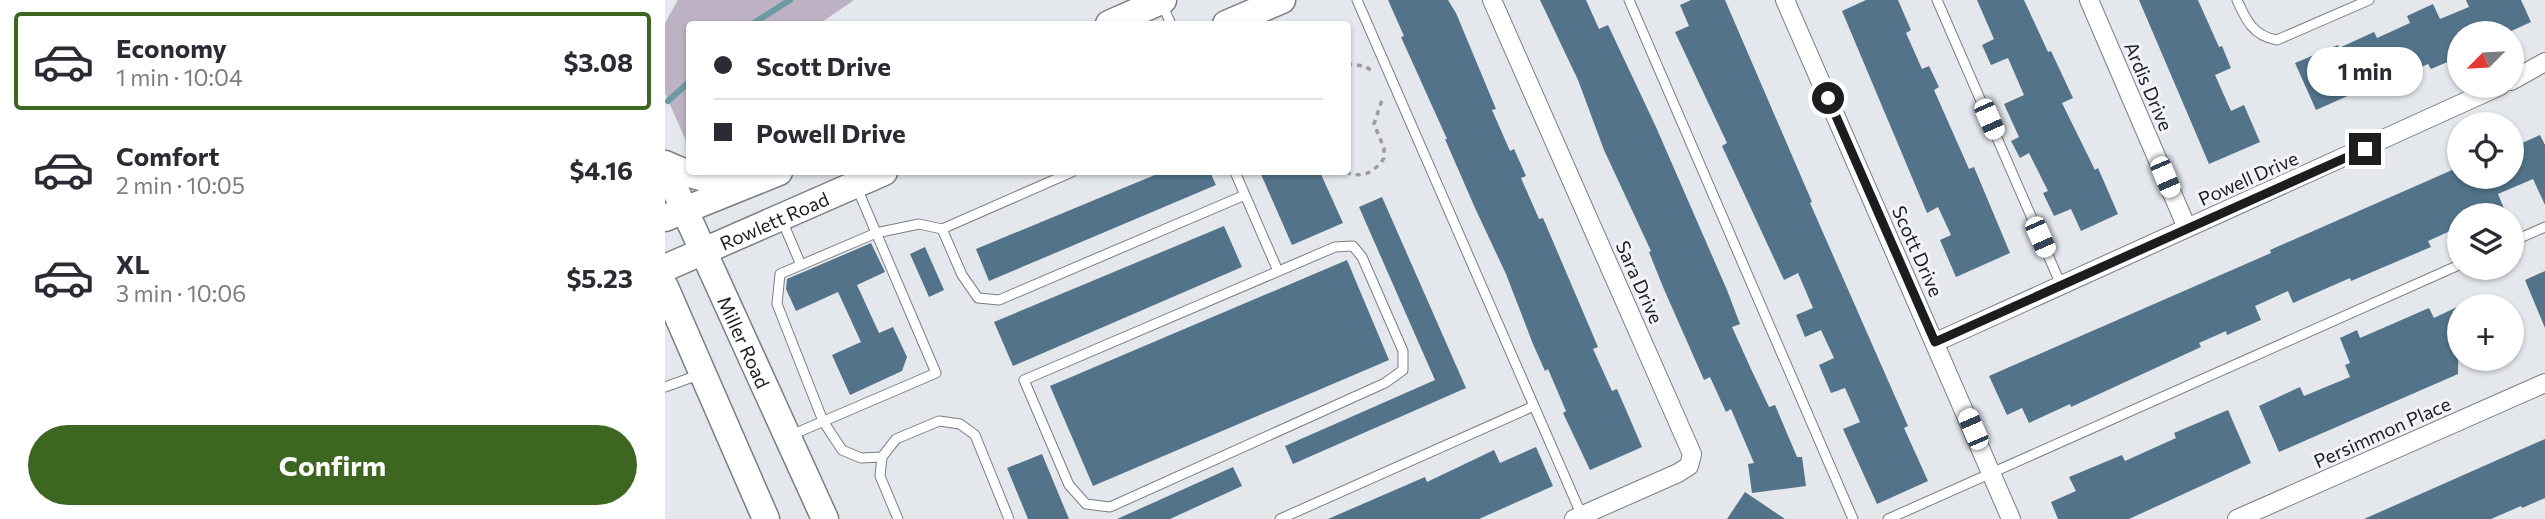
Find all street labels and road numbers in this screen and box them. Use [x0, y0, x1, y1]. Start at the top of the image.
street label: Ardis Drive [2120, 38, 2178, 134]
street label: Powell Drive [2195, 146, 2301, 210]
street label: Rowlett Road [716, 186, 832, 254]
street label: Scott Drive [1888, 202, 1948, 300]
street label: Sara Drive [1612, 237, 1668, 327]
street label: Miller Road [714, 292, 775, 391]
street label: Persimmon Place [2310, 391, 2454, 473]

